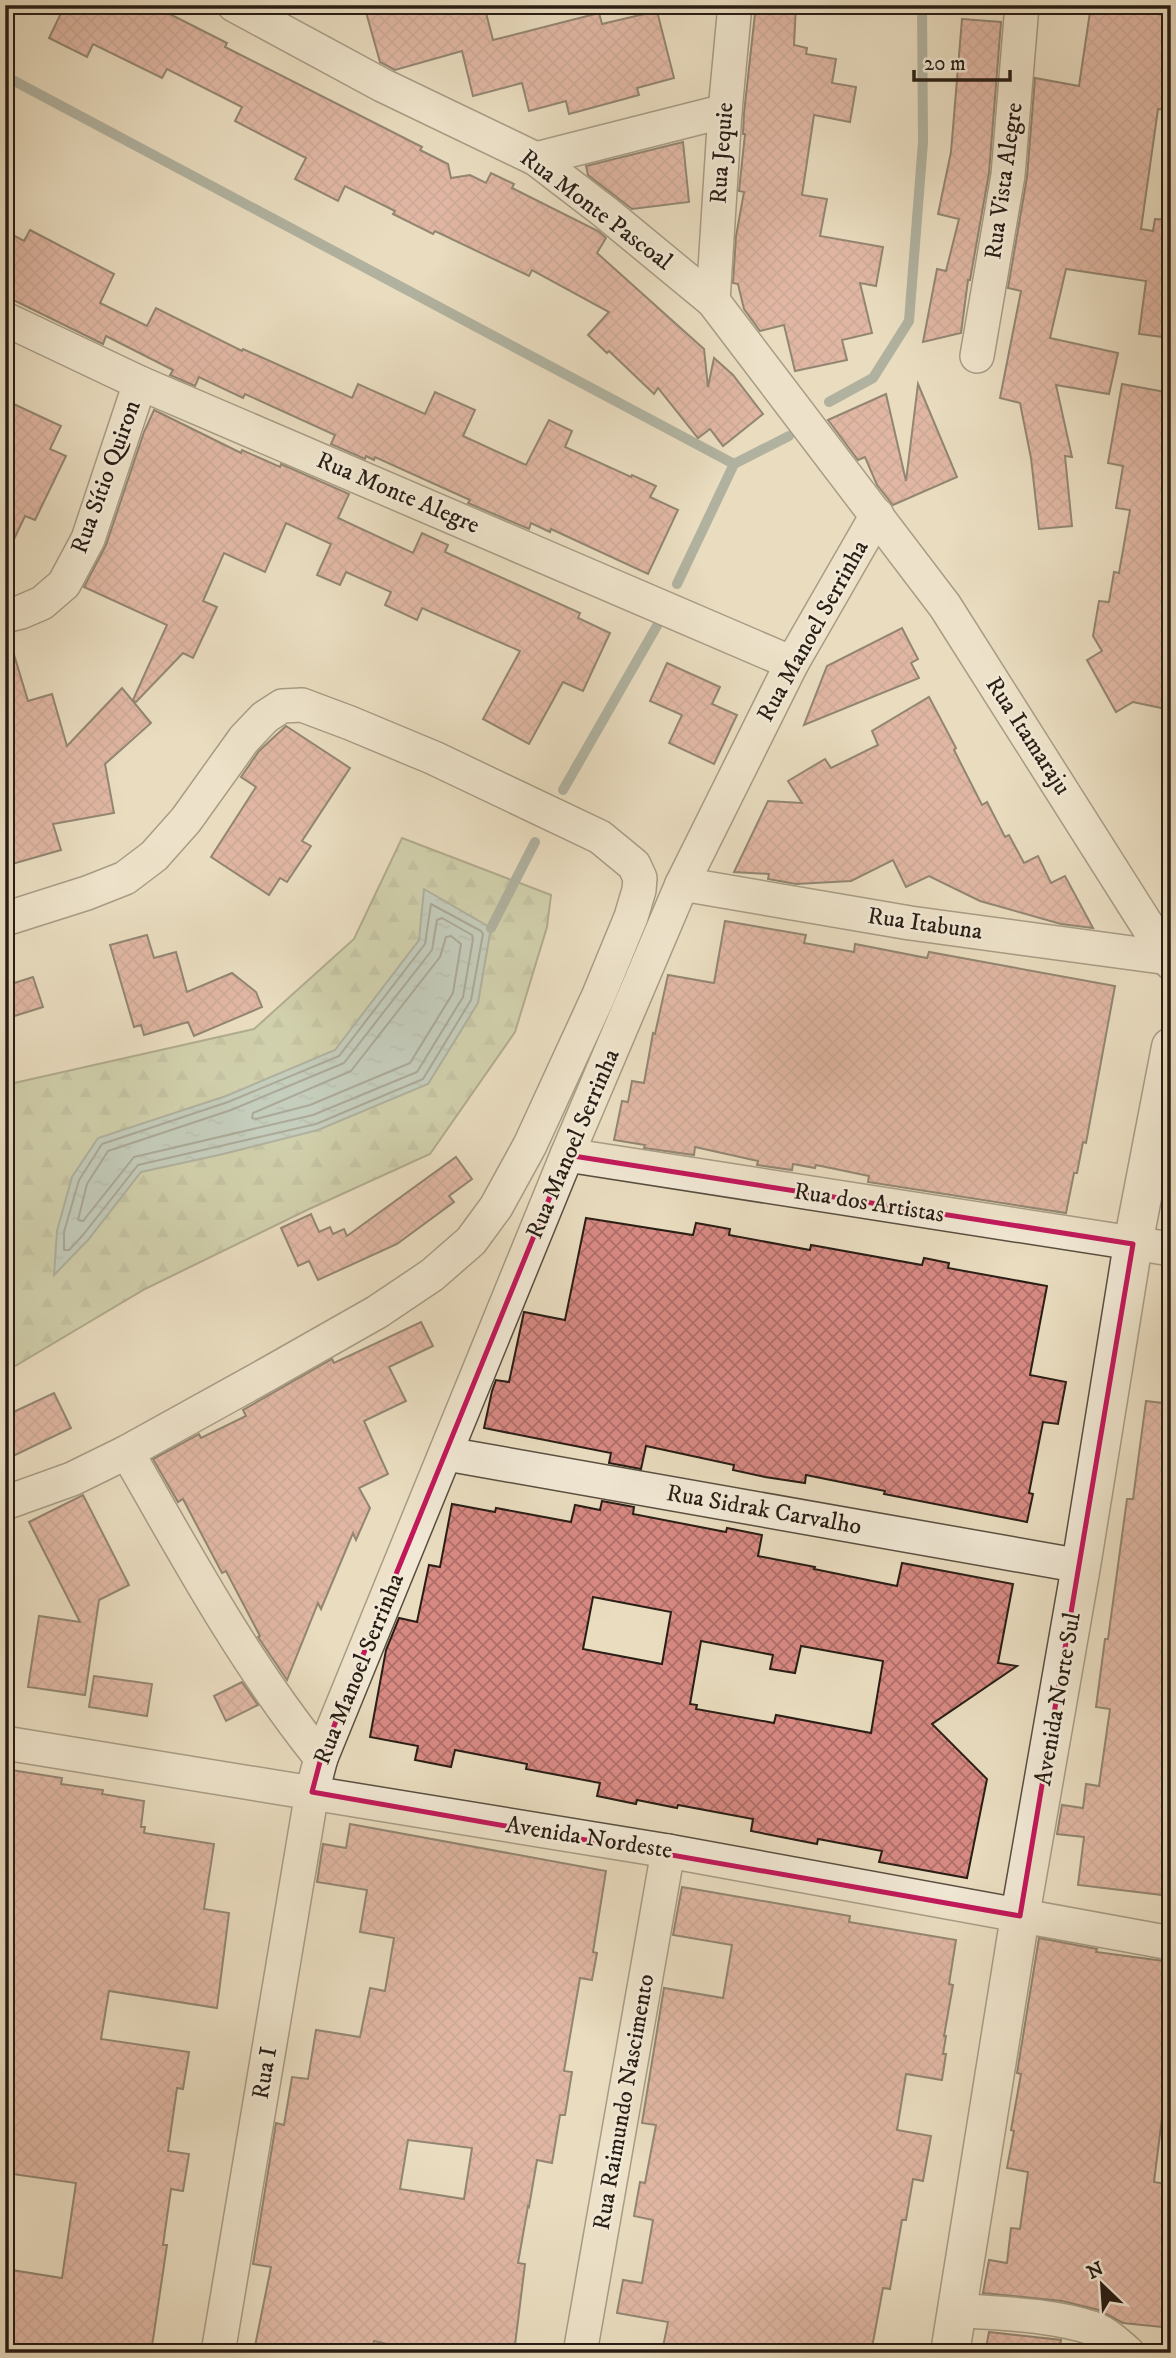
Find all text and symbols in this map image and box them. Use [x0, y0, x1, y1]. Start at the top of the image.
scale bar [914, 38, 1010, 82]
text: 20 m [924, 51, 966, 77]
street label: Rua Jequie [703, 101, 741, 205]
street label: Rua Vista Alegre [978, 101, 1030, 261]
street label: Rua Monte Pascoal [514, 143, 679, 277]
street label: Rua Sítio Quiron [64, 396, 148, 558]
street label: Rua Monte Alegre [312, 445, 484, 541]
street label: Rua Manoel Serrinha [751, 534, 876, 727]
street label: Rua Itamaraju [979, 671, 1077, 801]
street label: Rua Itabuna [866, 901, 985, 947]
street label: Rua Manoel Serrinha [519, 1044, 627, 1243]
street label: Rua dos Artistas [792, 1176, 946, 1230]
street label: Rua Sidrak Carvalho [664, 1478, 864, 1542]
street label: Rua Manoel Serrinha [307, 1568, 411, 1769]
street label: Avenida Norte Sul [1028, 1609, 1088, 1788]
street label: Avenida Nordeste [503, 1810, 675, 1866]
street label: Rua Raimundo Nascimento [587, 1972, 661, 2232]
street label: Rua I [246, 2044, 284, 2102]
north arrow [1068, 2250, 1138, 2320]
text: N [1084, 2257, 1108, 2285]

